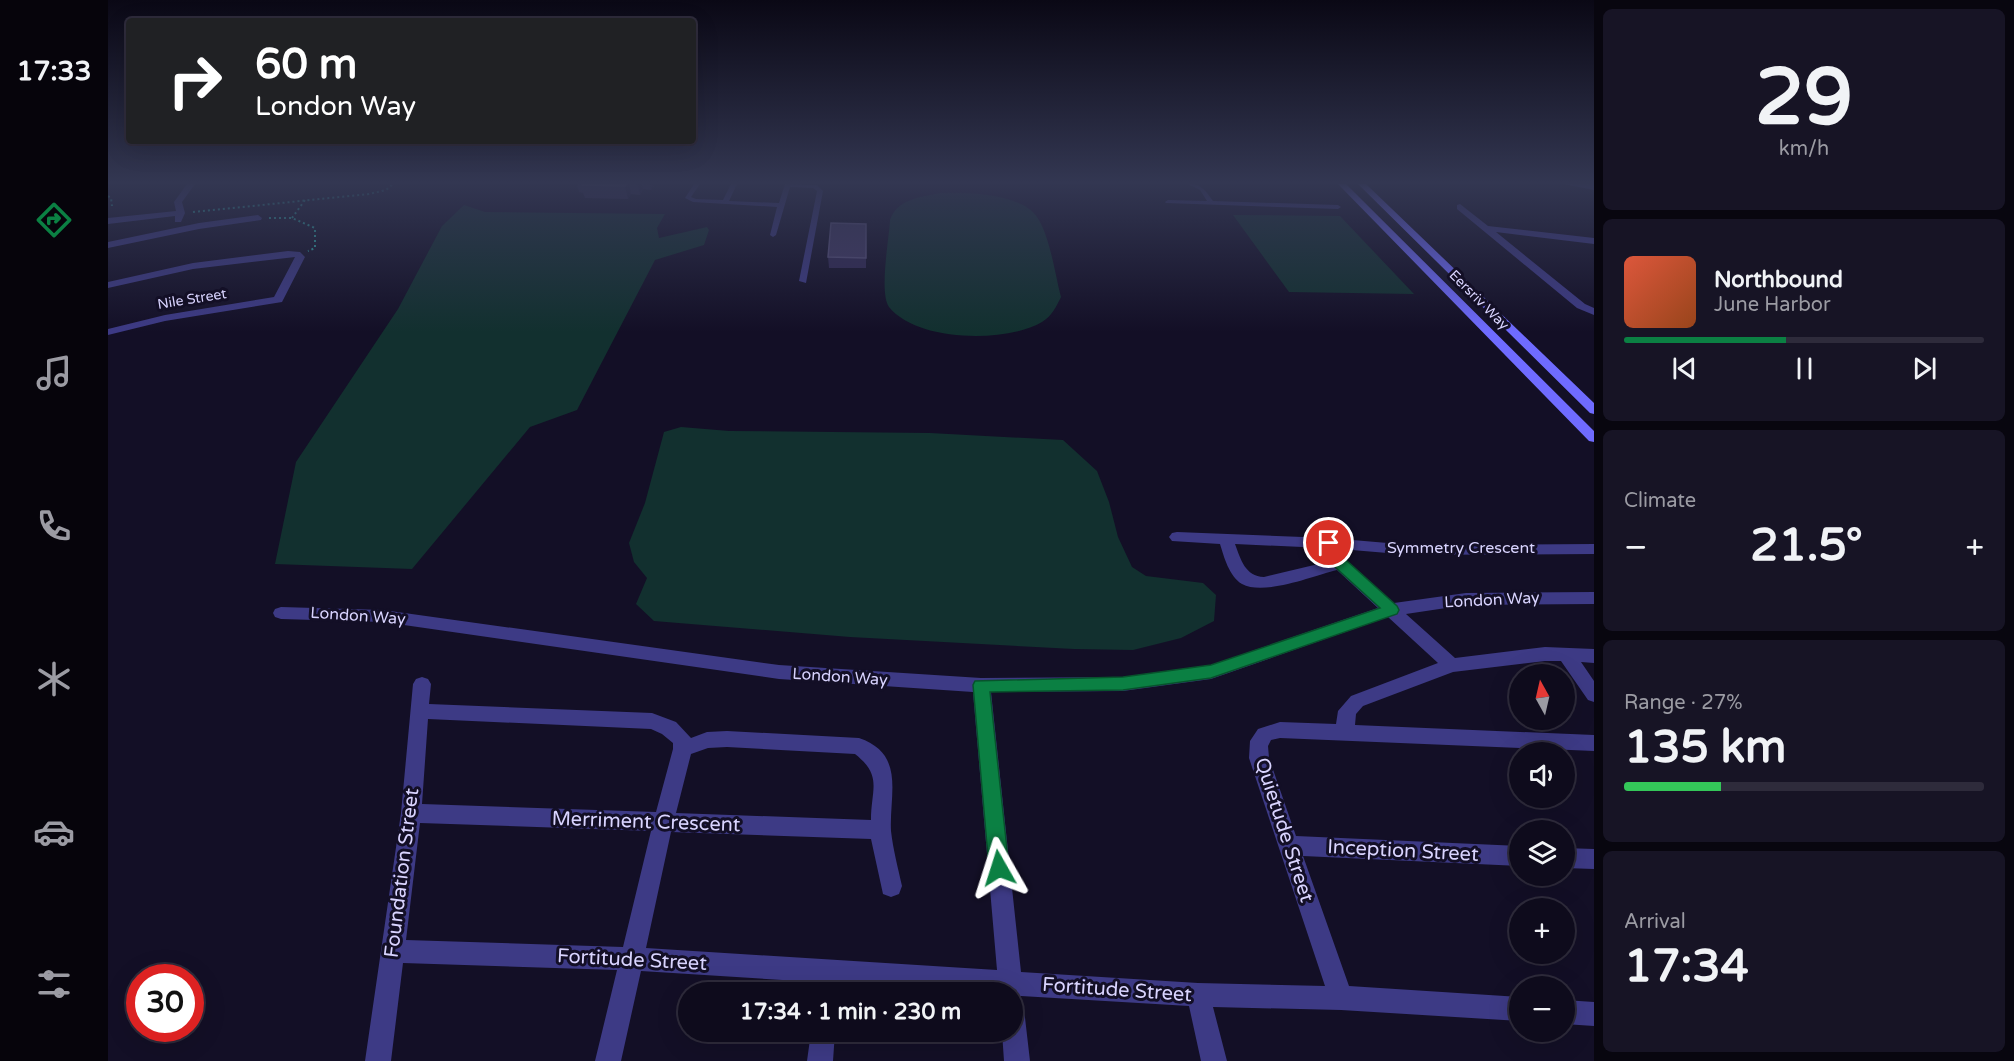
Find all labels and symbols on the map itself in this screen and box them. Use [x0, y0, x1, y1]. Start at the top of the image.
street label: Eersriv Way [1446, 267, 1513, 334]
street label: Nile Street [156, 285, 228, 313]
pin [1303, 517, 1354, 568]
street label: Symmetry Crescent [1387, 538, 1535, 558]
street label: London Way [1444, 587, 1541, 612]
street label: London Way [310, 603, 407, 629]
street label: London Way [792, 664, 889, 690]
north arrow [1509, 664, 1575, 730]
street label: Quietude Street [1249, 755, 1319, 906]
street label: Foundation Street [380, 786, 424, 959]
street label: Merriment Crescent [551, 807, 741, 837]
street label: Inception Street [1327, 835, 1480, 867]
position arrow [967, 836, 1031, 900]
street label: Fortitude Street [557, 944, 708, 976]
speed limit sign: 30 [126, 964, 204, 1042]
street label: Fortitude Street [1041, 973, 1193, 1007]

